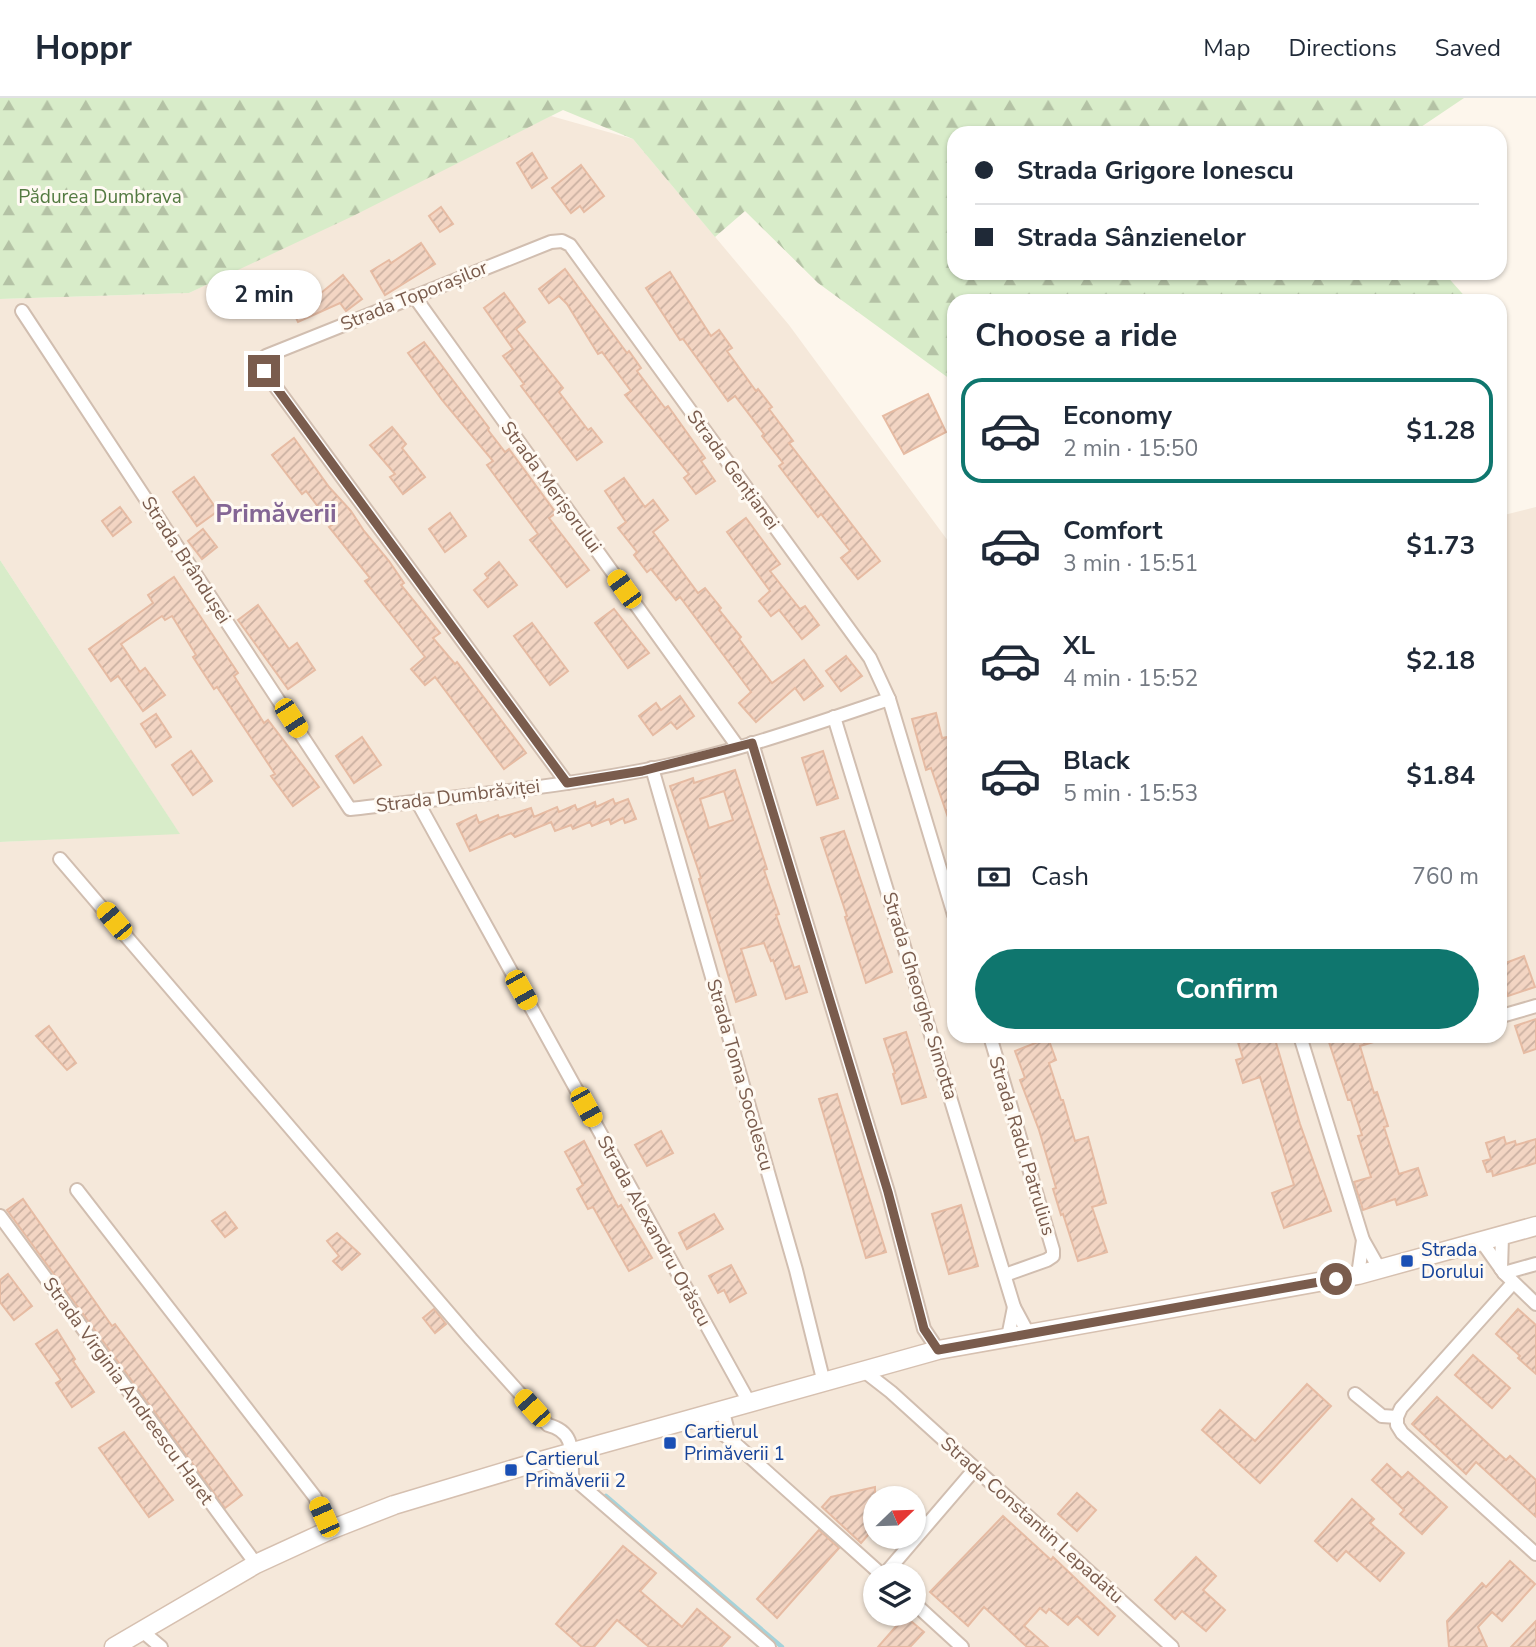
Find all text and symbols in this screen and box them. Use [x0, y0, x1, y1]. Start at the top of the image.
text: Hoppr [35, 26, 132, 71]
text: Map [1203, 32, 1250, 64]
text: Directions [1288, 32, 1397, 64]
text: Saved [1435, 32, 1501, 64]
text: Strada Grigore Ionescu [1017, 153, 1294, 188]
park label: Pădurea Dumbrava [18, 184, 182, 210]
text: Strada Sânzienelor [1017, 220, 1246, 255]
street label: Strada Toporașilor [337, 255, 492, 337]
callout: 2 min [206, 270, 322, 318]
text: 2 min [234, 279, 294, 310]
text: Choose a ride [975, 314, 1177, 357]
route end [248, 355, 280, 387]
text: Economy [1063, 398, 1172, 433]
icon: car [979, 399, 1042, 462]
street label: Strada Gențianei [681, 405, 785, 535]
text: $1.28 [1406, 413, 1475, 448]
street label: Strada Merișorului [494, 416, 608, 558]
text: 2 min · 15:50 [1063, 433, 1198, 464]
street label: Strada Brândușei [135, 491, 237, 629]
district label: Primăverii [215, 496, 337, 531]
text: Comfort [1063, 513, 1163, 548]
icon: car [979, 514, 1042, 577]
text: $1.73 [1406, 528, 1475, 563]
text: 3 min · 15:51 [1063, 548, 1198, 579]
car [604, 566, 645, 612]
text: XL [1063, 628, 1095, 663]
icon: car [979, 629, 1042, 692]
text: $2.18 [1406, 643, 1475, 678]
text: 4 min · 15:52 [1063, 663, 1198, 694]
car [271, 695, 312, 741]
text: Black [1063, 743, 1130, 778]
icon: car [979, 744, 1042, 807]
text: $1.84 [1406, 758, 1475, 793]
street label: Strada Dumbrăviței [374, 773, 542, 819]
text: 5 min · 15:53 [1063, 778, 1198, 809]
icon: cash [975, 858, 1013, 896]
text: Cash [1031, 859, 1089, 894]
text: 760 m [1412, 861, 1479, 892]
street label: Strada Gheorghe Simotta [876, 889, 964, 1103]
car [93, 898, 136, 944]
button: Confirm [975, 949, 1479, 1029]
car [502, 967, 541, 1013]
street label: Strada Toma Socolescu [700, 976, 780, 1174]
street label: Strada Radu Patrulius [982, 1053, 1062, 1239]
car [567, 1084, 606, 1130]
street label: Strada Alexandru Orăscu [591, 1131, 717, 1331]
place label: Strada Dorului [1421, 1237, 1484, 1285]
marker: Strada Dorului [1399, 1253, 1415, 1269]
route start [1320, 1263, 1352, 1295]
street label: Strada Virginia Andreescu Haret [37, 1272, 220, 1510]
car [511, 1385, 554, 1431]
place label: Cartierul Primăverii 1 [684, 1419, 785, 1467]
street label: Strada Constantin Lepadatu [935, 1431, 1129, 1609]
marker: Cartierul Primăverii 1 [662, 1435, 678, 1451]
place label: Cartierul Primăverii 2 [525, 1446, 626, 1494]
marker: Cartierul Primăverii 2 [503, 1462, 519, 1478]
north arrow [863, 1486, 926, 1549]
map controls [863, 1486, 926, 1626]
car [306, 1494, 343, 1540]
button: layers [863, 1563, 926, 1626]

